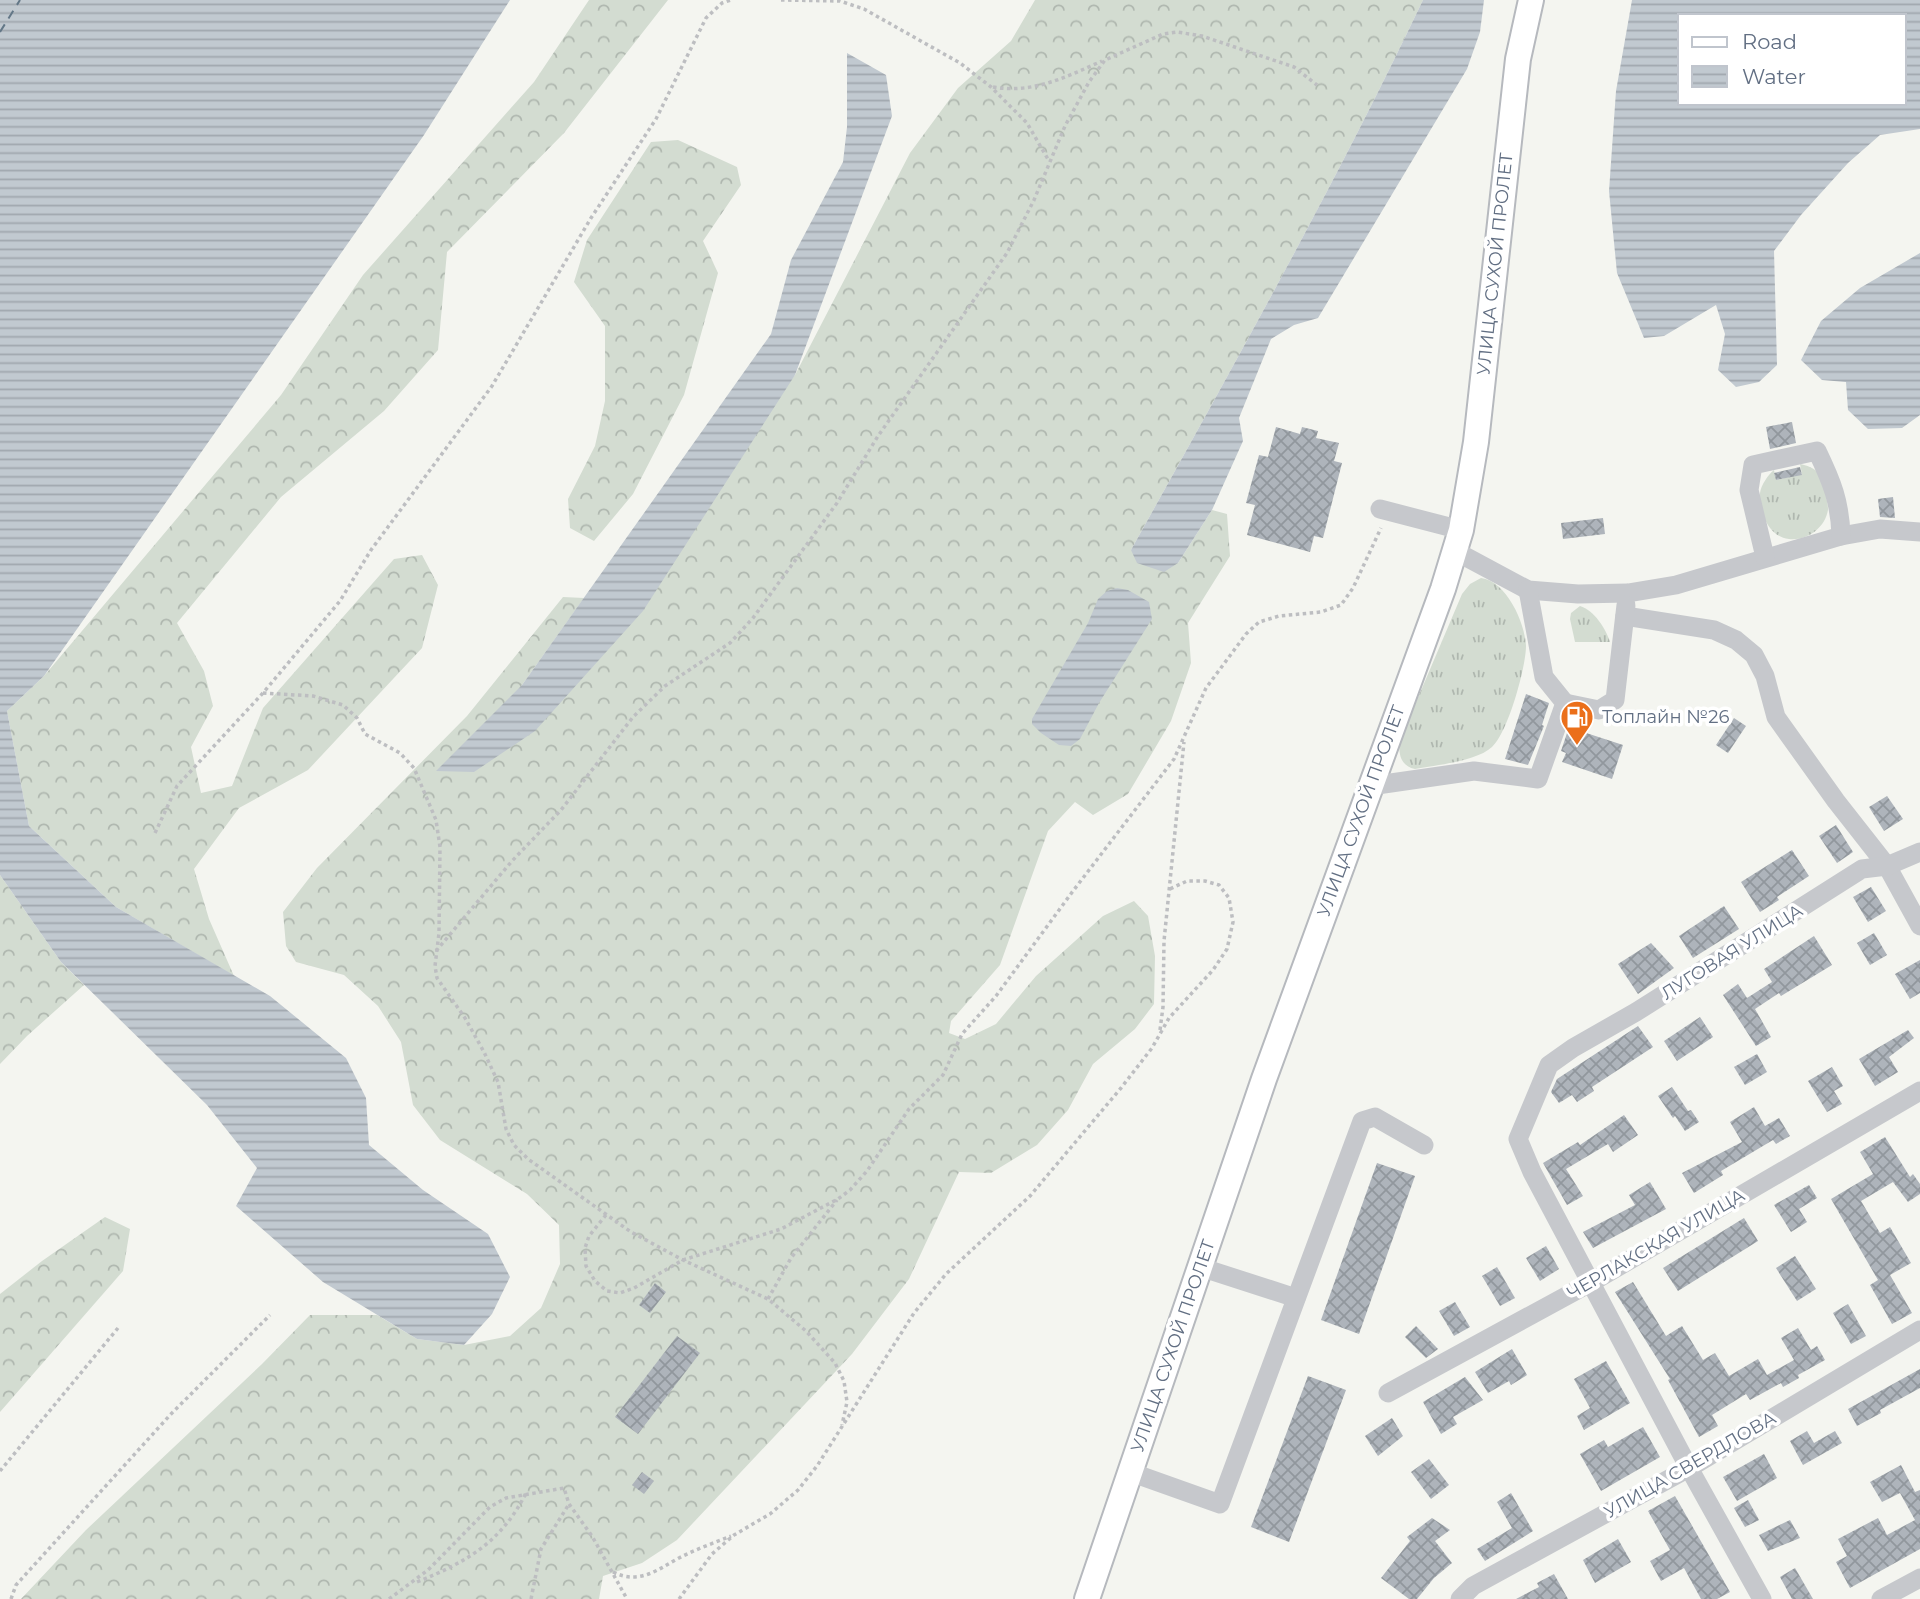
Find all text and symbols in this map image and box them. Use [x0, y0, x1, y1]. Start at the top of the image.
legend [1678, 14, 1906, 105]
text: Road [1742, 29, 1797, 54]
text: Water [1742, 64, 1806, 89]
street label: УЛИЦА СУХОЙ ПРОЛЕТ [1472, 151, 1518, 376]
fuel station icon: Топлайн №26 [1558, 698, 1596, 747]
street label: УЛИЦА СУХОЙ ПРОЛЕТ [1312, 702, 1410, 920]
place label: Топлайн №26 [1602, 706, 1729, 728]
street label: ЛУГОВАЯ УЛИЦА [1657, 899, 1807, 1004]
street label: ЧЕРЛАКСКАЯ УЛИЦА [1563, 1184, 1749, 1304]
street label: УЛИЦА СУХОЙ ПРОЛЕТ [1126, 1236, 1220, 1455]
street label: УЛИЦА СВЕРДЛОВА [1600, 1406, 1780, 1523]

